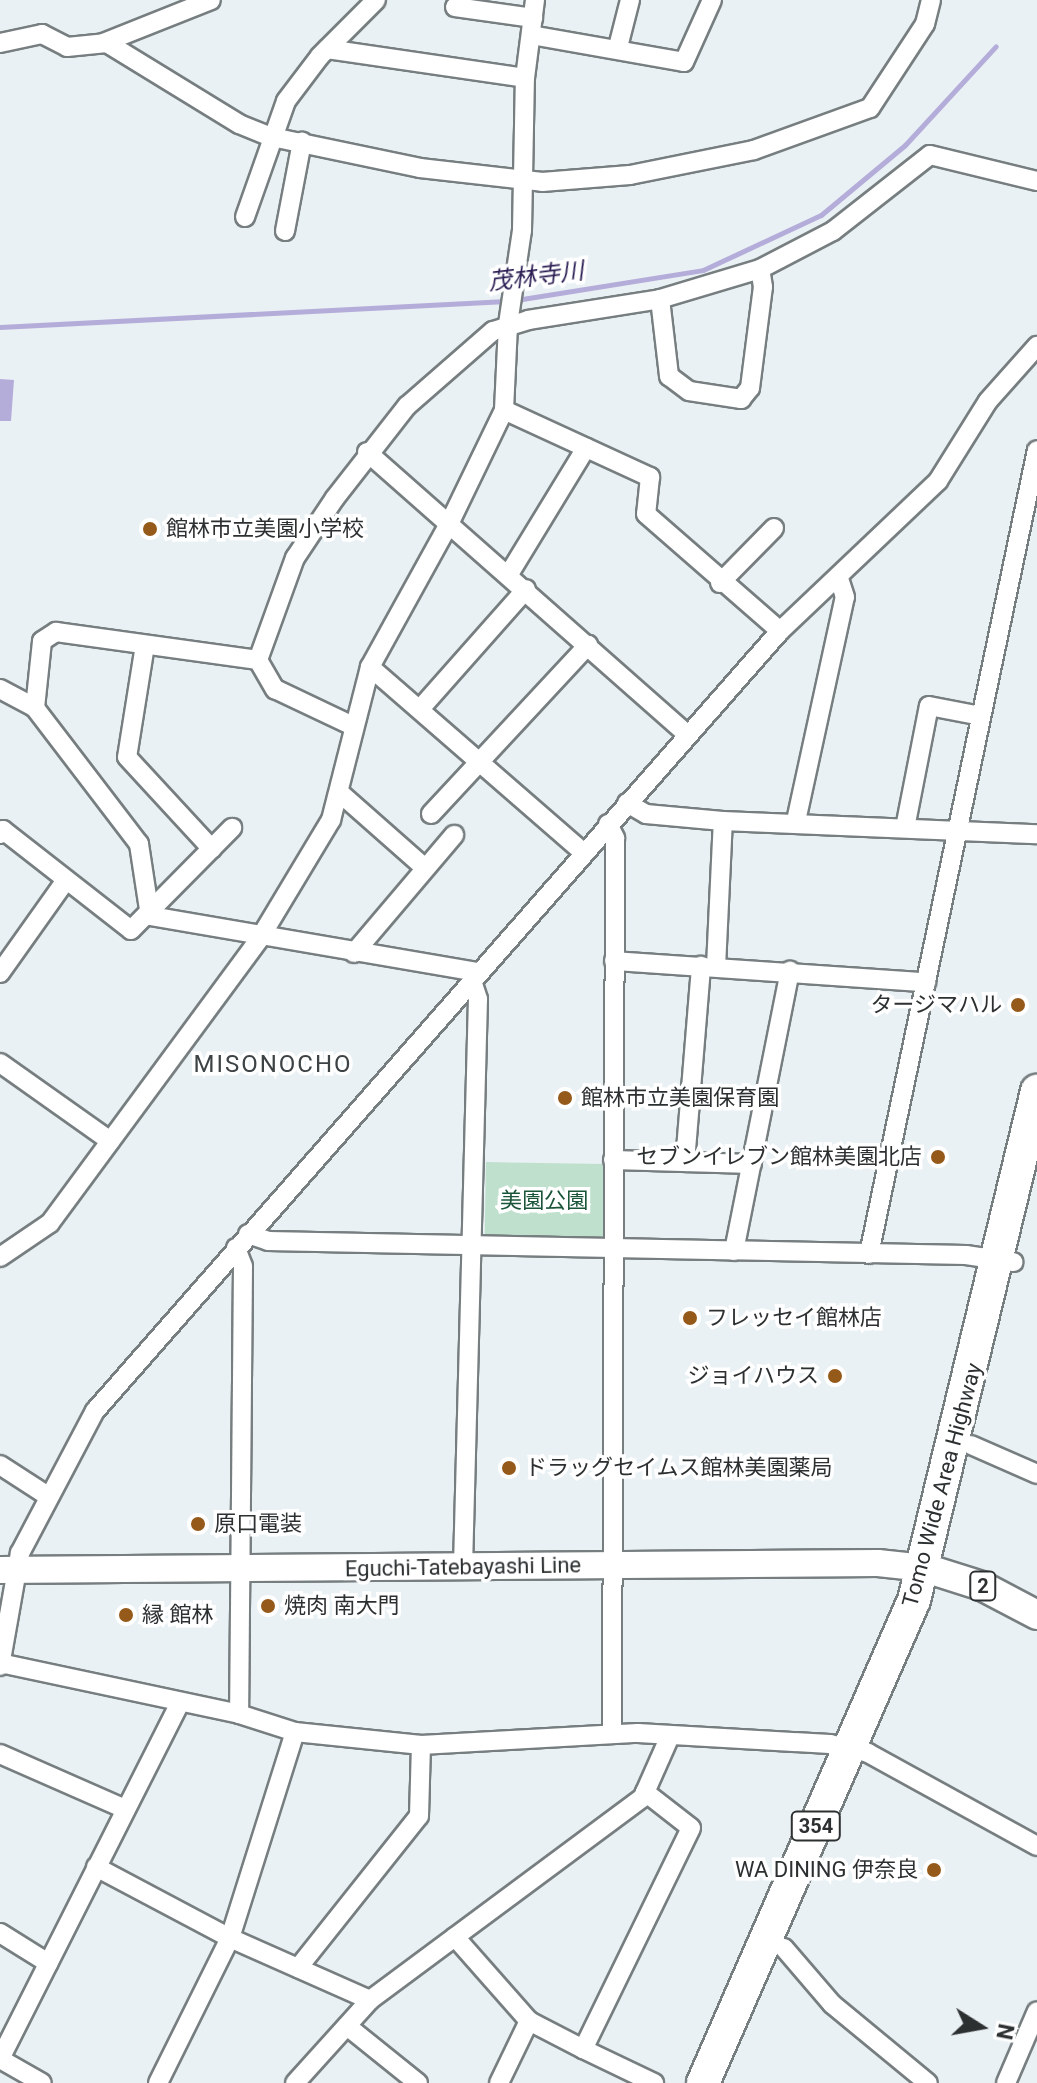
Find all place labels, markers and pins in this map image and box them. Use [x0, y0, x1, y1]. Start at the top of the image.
place label: 館林市立美園小学校 [166, 516, 364, 542]
marker: 館林市立美園小学校 [141, 520, 159, 538]
place label: タージマハル [870, 992, 1002, 1018]
marker: タージマハル [1009, 996, 1027, 1014]
place label: 館林市立美園保育園 [581, 1085, 779, 1111]
marker: 館林市立美園保育園 [556, 1089, 574, 1107]
place label: セブンイレブン館林美園北店 [636, 1144, 922, 1170]
marker: セブンイレブン館林美園北店 [929, 1148, 947, 1166]
place label: フレッセイ館林店 [706, 1305, 882, 1331]
marker: フレッセイ館林店 [681, 1309, 699, 1327]
place label: ジョイハウス [687, 1363, 819, 1389]
marker: ジョイハウス [826, 1367, 844, 1385]
place label: ドラッグセイムス館林美園薬局 [525, 1455, 833, 1481]
marker: ドラッグセイムス館林美園薬局 [500, 1459, 518, 1477]
place label: 原口電装 [214, 1511, 302, 1537]
marker: 原口電装 [189, 1515, 207, 1533]
place label: 焼肉 南大門 [284, 1593, 399, 1619]
marker: 焼肉 南大門 [259, 1597, 277, 1615]
place label: 縁 館林 [142, 1602, 213, 1628]
marker: 縁 館林 [117, 1606, 135, 1624]
place label: WA DINING 伊奈良 [735, 1857, 918, 1883]
marker: WA DINING 伊奈良 [925, 1861, 943, 1879]

